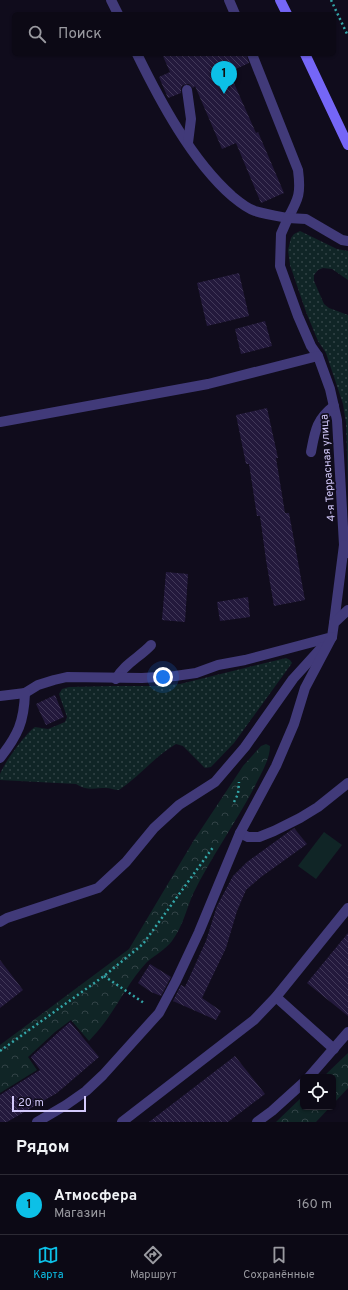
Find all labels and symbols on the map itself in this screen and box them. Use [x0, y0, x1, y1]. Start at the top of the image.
pin: 1 [211, 61, 237, 94]
street label: 4-я Террасная улица [317, 414, 339, 522]
your location [153, 667, 173, 687]
scale bar [12, 1094, 86, 1113]

